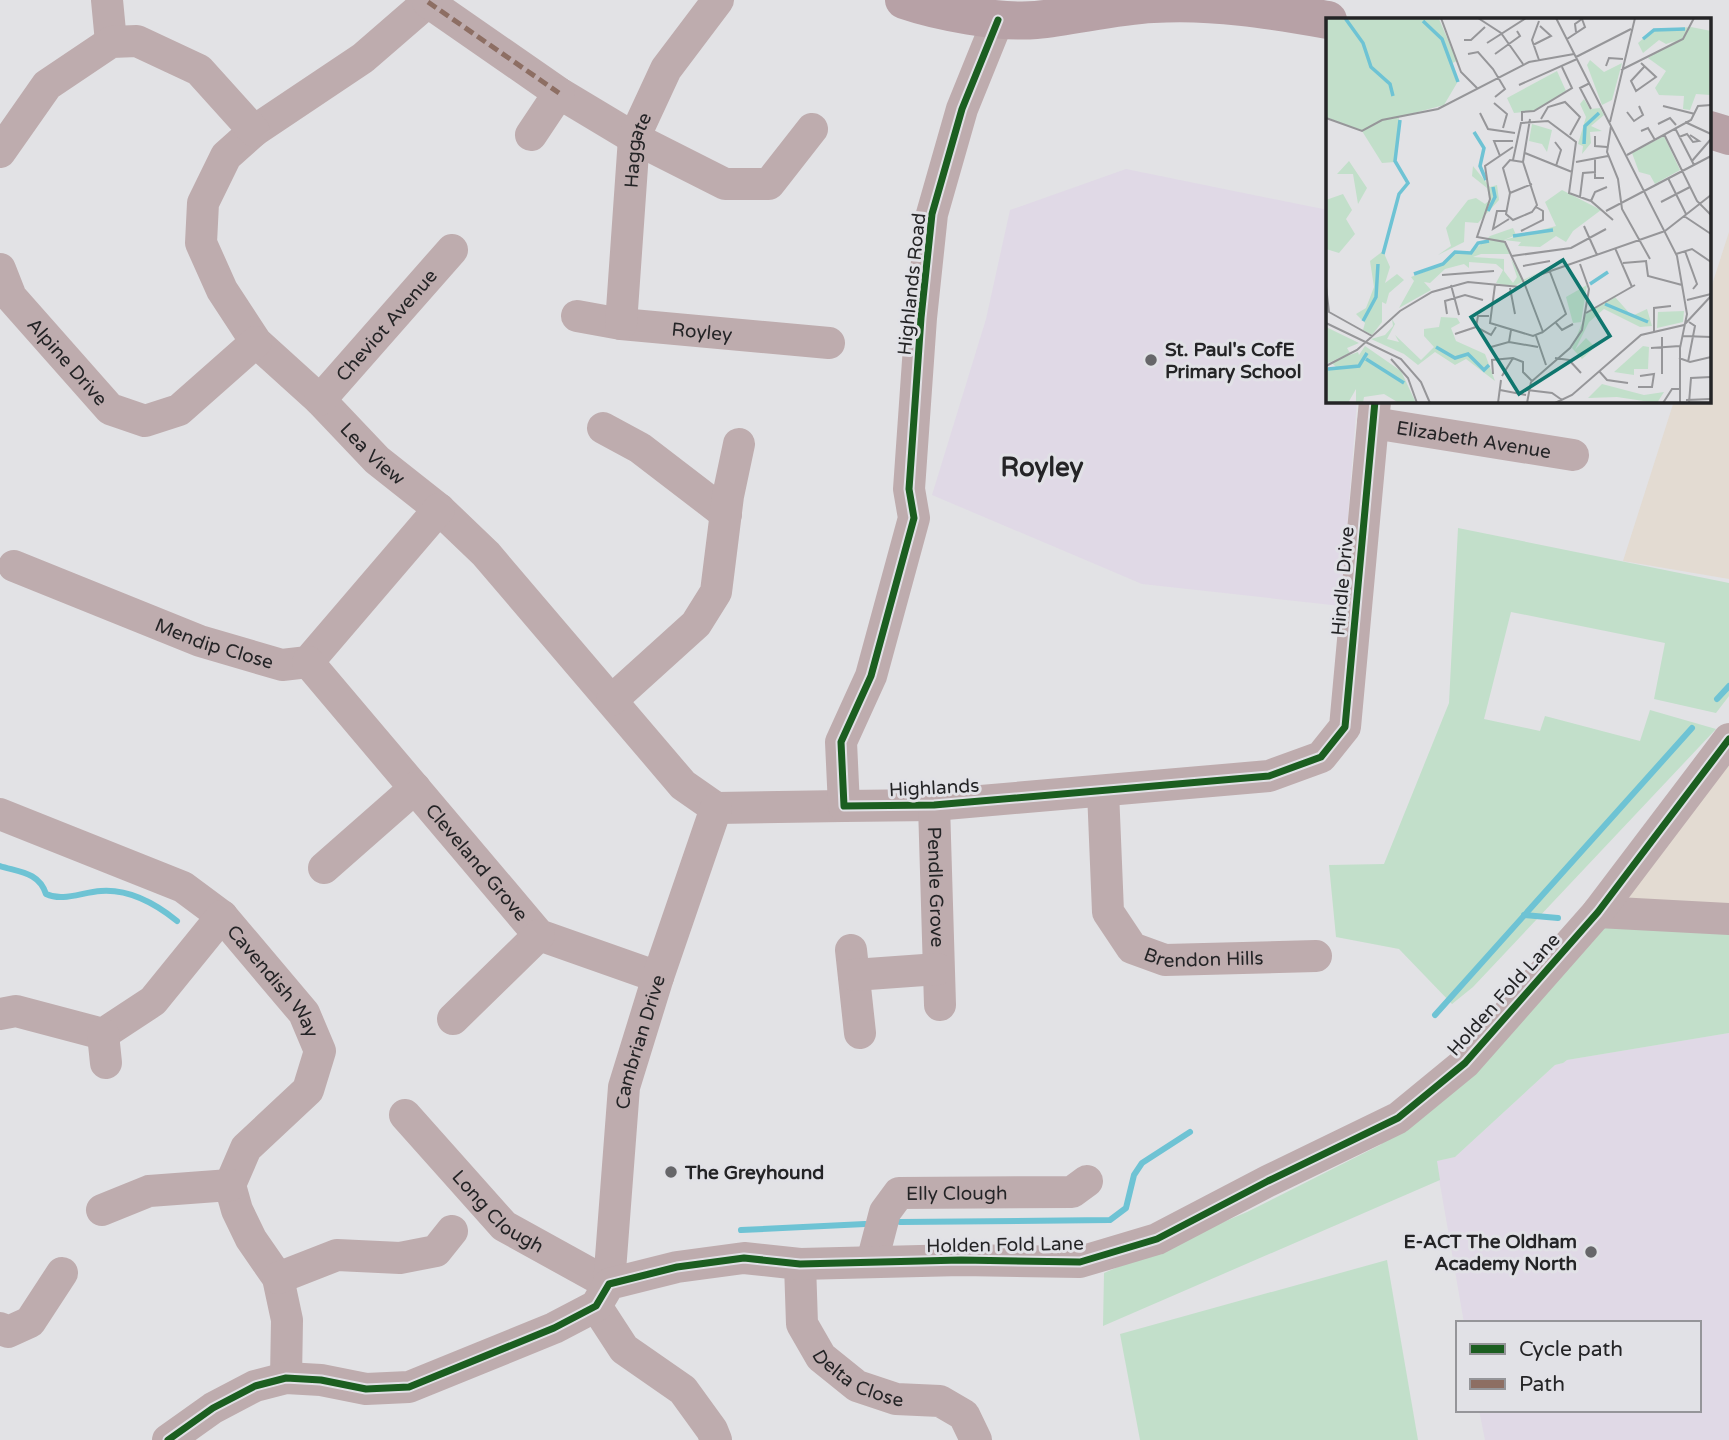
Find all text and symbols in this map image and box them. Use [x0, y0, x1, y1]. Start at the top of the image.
inset map [1326, 18, 1712, 402]
street label: Haggate [621, 109, 656, 189]
street label: Highlands Road [894, 212, 930, 356]
street label: Cheviot Avenue [332, 265, 442, 386]
street label: Alpine Drive [23, 314, 112, 410]
street label: Royley [671, 319, 733, 346]
place label: St. Paul's CofE Primary School [1165, 339, 1301, 384]
marker: St. Paul's CofE Primary School [1143, 352, 1159, 368]
street label: Elizabeth Avenue [1395, 417, 1552, 463]
street label: Lea View [335, 418, 409, 490]
district label: Royley [1000, 452, 1084, 483]
street label: Hindle Drive [1327, 526, 1359, 637]
street label: Mendip Close [152, 614, 276, 674]
street label: Highlands [888, 775, 980, 801]
street label: Cleveland Grove [421, 800, 532, 926]
street label: Pendle Grove [923, 826, 948, 948]
street label: Cavendish Way [222, 921, 323, 1041]
street label: Holden Fold Lane [1443, 929, 1565, 1061]
street label: Brendon Hills [1141, 943, 1264, 972]
street label: Cambrian Drive [612, 972, 670, 1110]
place label: The Greyhound [684, 1162, 824, 1185]
marker: The Greyhound [663, 1164, 679, 1180]
street label: Long Clough [447, 1166, 547, 1258]
street label: Elly Clough [906, 1182, 1008, 1205]
place label: E-ACT The Oldham Academy North [1403, 1231, 1577, 1276]
street label: Holden Fold Lane [926, 1233, 1084, 1257]
marker: E-ACT The Oldham Academy North [1583, 1244, 1599, 1260]
legend [1456, 1321, 1701, 1412]
text: Cycle path [1519, 1337, 1623, 1362]
street label: Delta Close [807, 1346, 904, 1411]
text: Path [1519, 1372, 1565, 1397]

